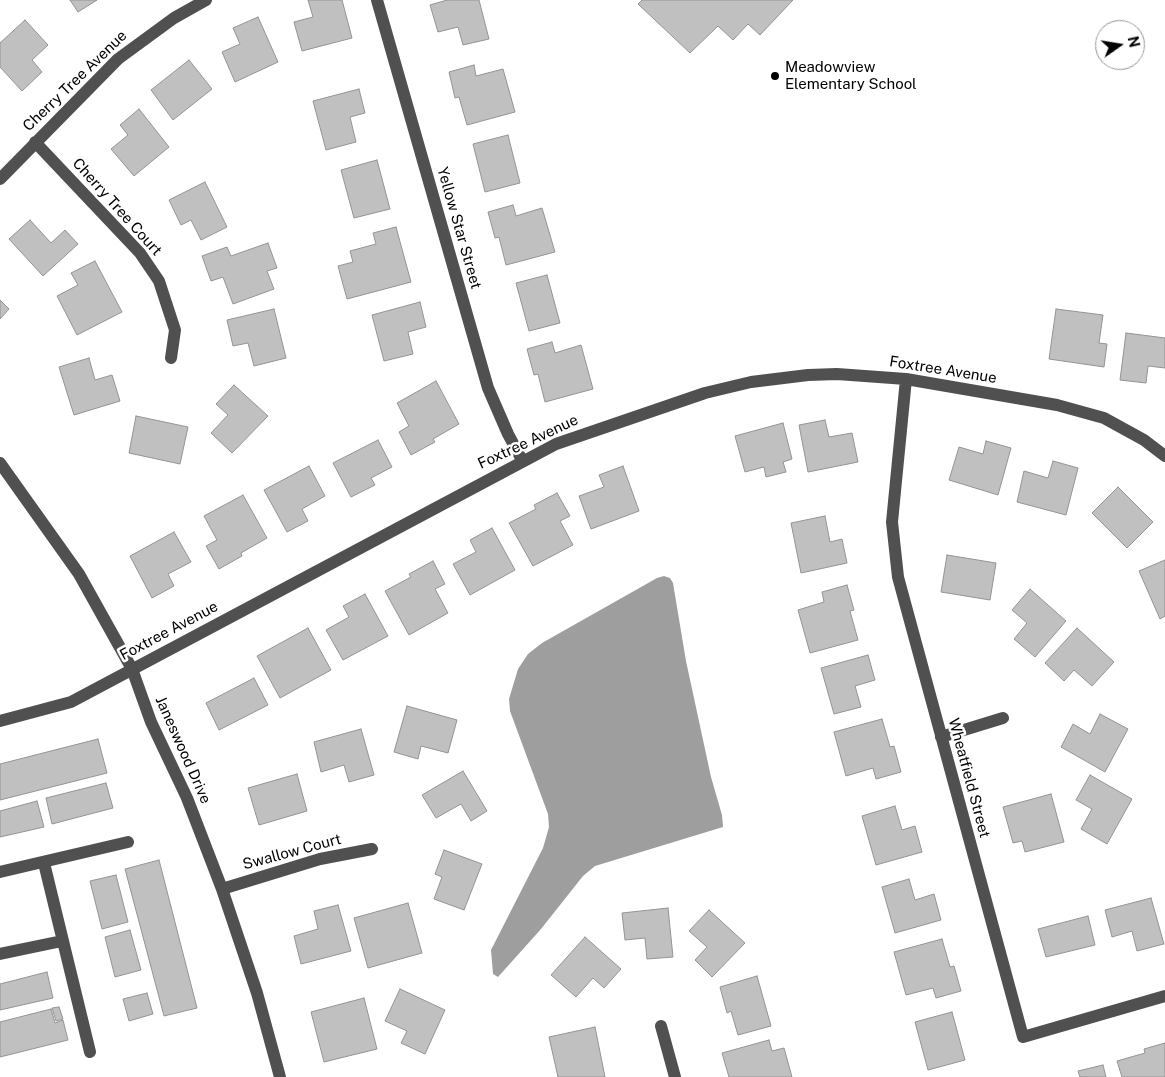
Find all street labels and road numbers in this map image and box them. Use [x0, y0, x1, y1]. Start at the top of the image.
street label: Cherry Tree Avenue [19, 27, 131, 135]
street label: Cherry Tree Court [69, 155, 165, 259]
street label: Yellow Star Street [433, 165, 485, 291]
street label: Foxtree Avenue [888, 353, 998, 387]
street label: Foxtree Avenue [475, 411, 581, 473]
street label: Foxtree Avenue [117, 598, 221, 664]
street label: Janeswood Drive [151, 693, 215, 807]
street label: Wheatfield Street [944, 716, 994, 840]
street label: Swallow Court [241, 830, 343, 874]

